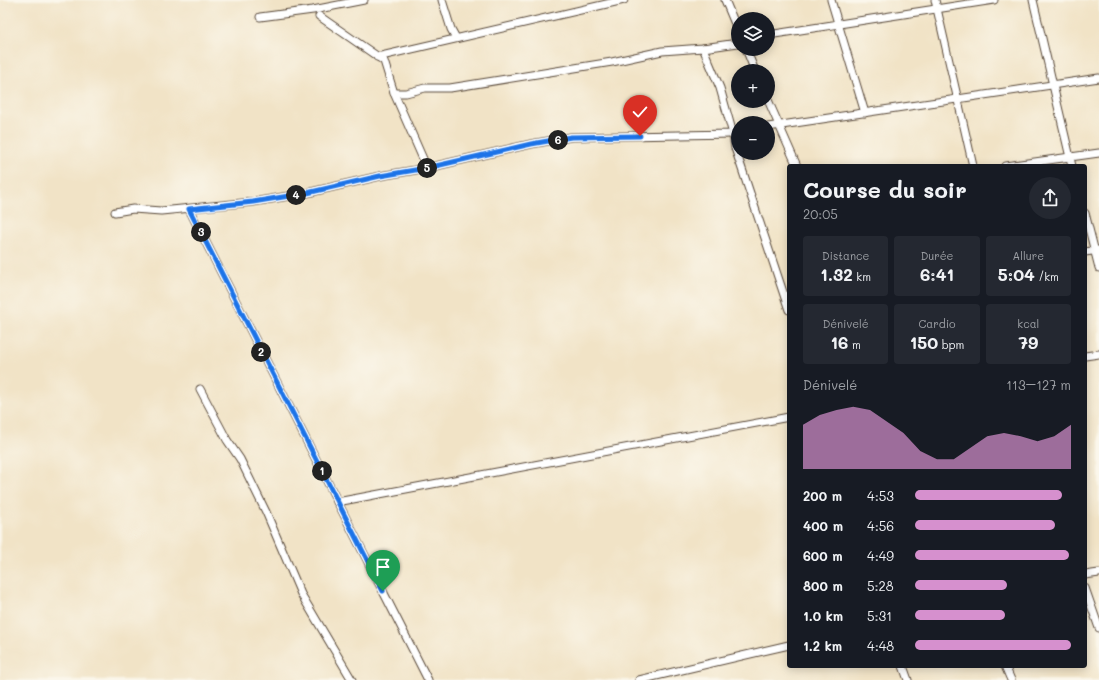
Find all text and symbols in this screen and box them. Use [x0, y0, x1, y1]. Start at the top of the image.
map controls [731, 12, 775, 160]
button: layers [731, 12, 775, 56]
button: + [731, 64, 775, 108]
pin [623, 95, 657, 136]
icon: check [629, 101, 651, 123]
button: − [731, 116, 775, 160]
pin: 6 [548, 130, 568, 150]
text: 6 [555, 132, 561, 147]
pin: 5 [417, 158, 437, 178]
text: 5 [424, 160, 430, 175]
text: Course du soir [803, 175, 967, 204]
button: share [1029, 177, 1071, 219]
pin: 4 [286, 185, 306, 205]
text: 4 [293, 187, 299, 202]
text: 20:05 [803, 205, 838, 222]
pin: 3 [191, 222, 211, 242]
text: 3 [198, 224, 204, 239]
text: Distance [822, 248, 869, 263]
text: Durée [921, 248, 953, 263]
text: Allure [1013, 248, 1044, 263]
text: 1.32 [820, 263, 853, 285]
text: 6:41 [920, 263, 954, 285]
text: 5:04 [998, 263, 1035, 285]
text: km [853, 269, 871, 284]
text: /km [1035, 269, 1059, 284]
text: Dénivelé [823, 316, 869, 331]
text: Cardio [918, 316, 956, 331]
text: kcal [1017, 316, 1039, 331]
text: 16 [831, 331, 848, 353]
text: 150 [910, 331, 938, 353]
text: 79 [1018, 331, 1038, 353]
text: m [848, 337, 861, 352]
text: bpm [938, 337, 964, 352]
pin: 2 [251, 342, 271, 362]
text: 2 [258, 344, 264, 359]
text: Dénivelé [803, 376, 857, 393]
text: 113–127 m [1006, 376, 1071, 393]
pin: 1 [312, 461, 332, 481]
text: 1 [320, 463, 324, 478]
text: 200 m [803, 487, 842, 504]
text: 4:53 [867, 487, 894, 504]
text: 400 m [803, 517, 843, 534]
text: 4:56 [867, 517, 894, 534]
text: 600 m [803, 547, 843, 564]
text: 4:49 [867, 547, 894, 564]
pin [366, 550, 400, 591]
icon: arrive [372, 556, 394, 578]
text: 800 m [803, 577, 843, 594]
text: 5:28 [867, 577, 894, 594]
text: 1.0 km [803, 607, 843, 624]
text: 5:31 [867, 607, 892, 624]
text: 1.2 km [803, 637, 842, 654]
text: 4:48 [867, 637, 894, 654]

